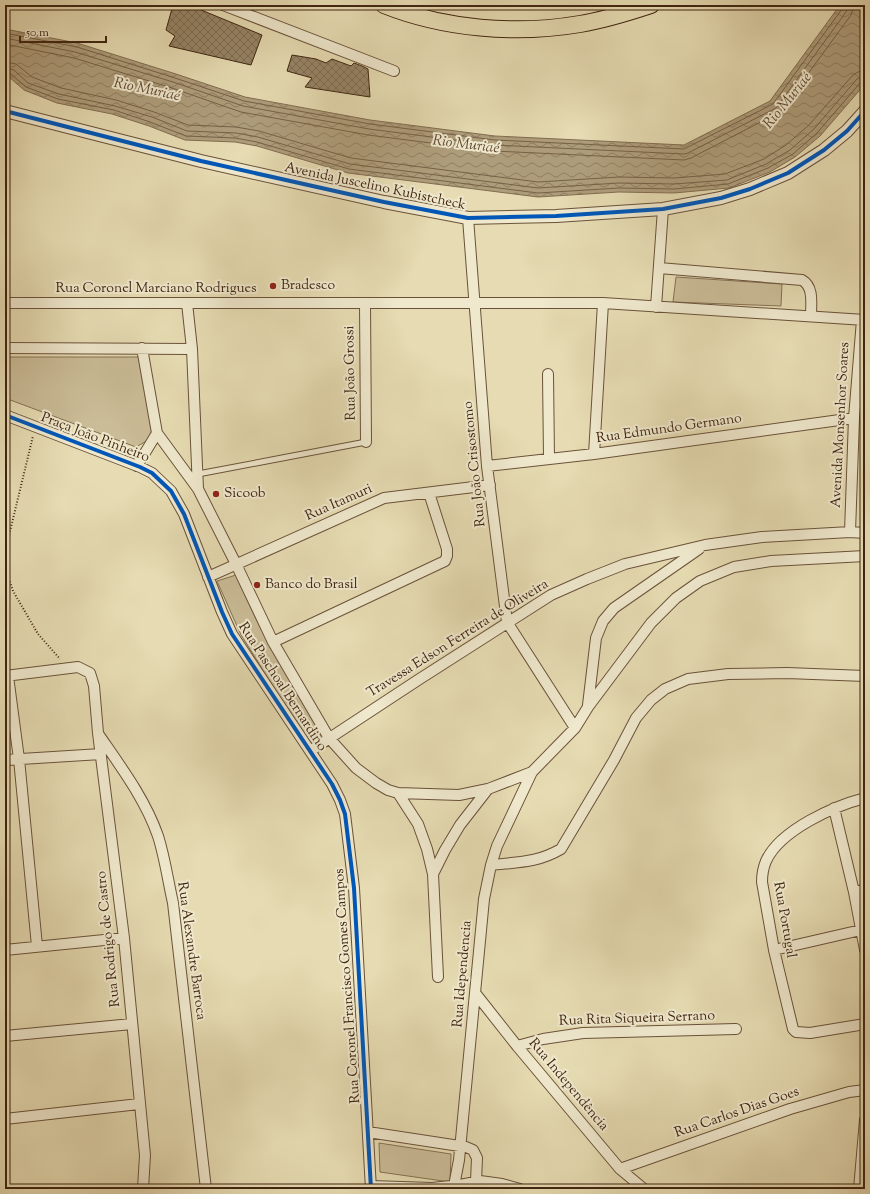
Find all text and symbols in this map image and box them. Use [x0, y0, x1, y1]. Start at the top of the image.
scale bar [20, 18, 106, 44]
text: 50 m [25, 24, 49, 42]
water label: Rio Muriaé [759, 68, 817, 134]
water label: Rio Muriaé [112, 73, 182, 107]
water label: Rio Muriaé [431, 130, 501, 160]
street label: Avenida Juscelino Kubistcheck [282, 158, 468, 216]
place label: Bradesco [281, 276, 335, 296]
street label: Rua Coronel Marciano Rodrigues [55, 279, 257, 299]
marker: Bradesco [268, 281, 278, 291]
street label: Rua João Grossi [340, 325, 362, 421]
street label: Avenida Monsenhor Soares [827, 342, 855, 508]
street label: Rua João Crisostomo [458, 400, 492, 528]
street label: Praça João Pinheiro [38, 408, 153, 468]
street label: Rua Edmundo Germano [595, 409, 743, 449]
street label: Rua Itamuri [302, 479, 376, 527]
place label: Sicoob [224, 484, 266, 504]
marker: Sicoob [211, 489, 221, 499]
street label: Travessa Edson Ferreira de Oliveira [363, 574, 553, 703]
place label: Banco do Brasil [265, 575, 358, 595]
marker: Banco do Brasil [252, 580, 262, 590]
street label: Rua Paschoal Bernardino [233, 619, 331, 756]
street label: Rua Coronel Francisco Gomes Campos [330, 868, 366, 1104]
street label: Rua Rodrigo de Castro [92, 870, 126, 1008]
street label: Rua Portugal [767, 880, 801, 960]
street label: Rua Alexandre Barroca [171, 881, 211, 1022]
street label: Rua Idependencia [448, 919, 478, 1028]
street label: Rua Rita Siqueira Serrano [559, 1006, 716, 1032]
street label: Rua Independência [523, 1034, 613, 1136]
street label: Rua Carlos Dias Goes [672, 1082, 802, 1144]

